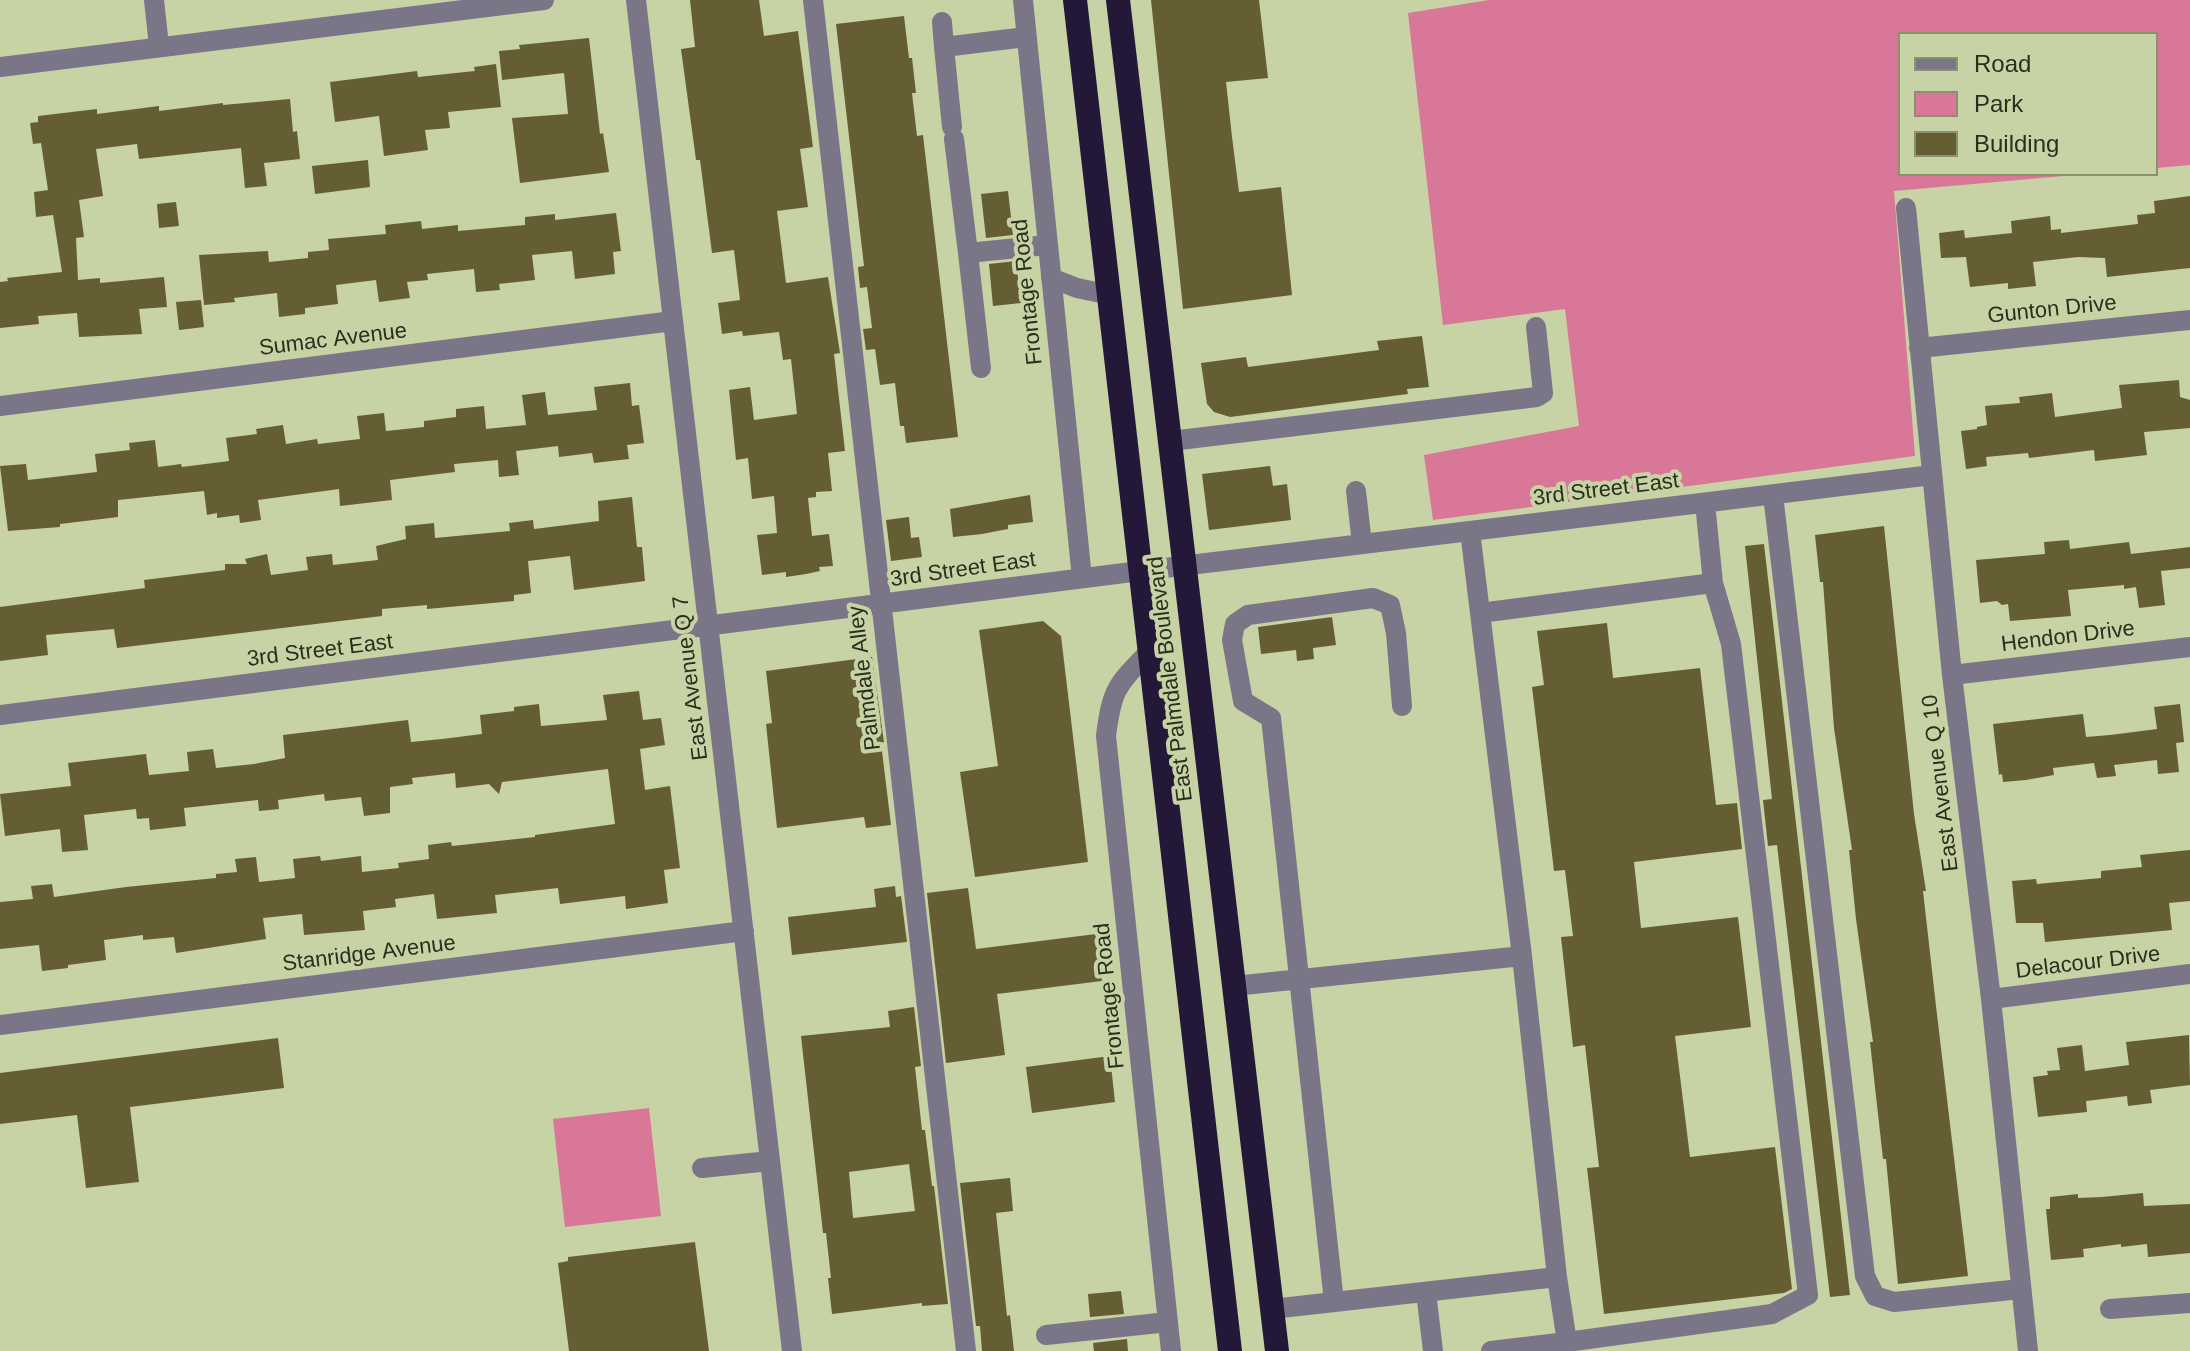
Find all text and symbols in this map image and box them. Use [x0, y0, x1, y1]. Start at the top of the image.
legend [1898, 32, 2158, 176]
text: Road [1974, 50, 2031, 77]
text: Park [1974, 90, 2023, 117]
text: Building [1974, 130, 2059, 157]
street label: Frontage Road [1007, 218, 1049, 366]
street label: Gunton Drive [1986, 290, 2118, 330]
street label: Sumac Avenue [258, 318, 408, 362]
street label: 3rd Street East [1532, 468, 1680, 512]
street label: 3rd Street East [889, 547, 1037, 593]
street label: East Palmdale Boulevard [1143, 555, 1199, 803]
street label: East Avenue Q 7 [668, 594, 714, 762]
street label: Palmdale Alley [843, 604, 887, 752]
street label: Hendon Drive [2000, 616, 2136, 658]
street label: 3rd Street East [246, 629, 394, 673]
street label: East Avenue Q 10 [1917, 693, 1965, 873]
street label: Frontage Road [1089, 922, 1131, 1070]
street label: Stanridge Avenue [281, 930, 457, 978]
street label: Delacour Drive [2014, 941, 2162, 985]

